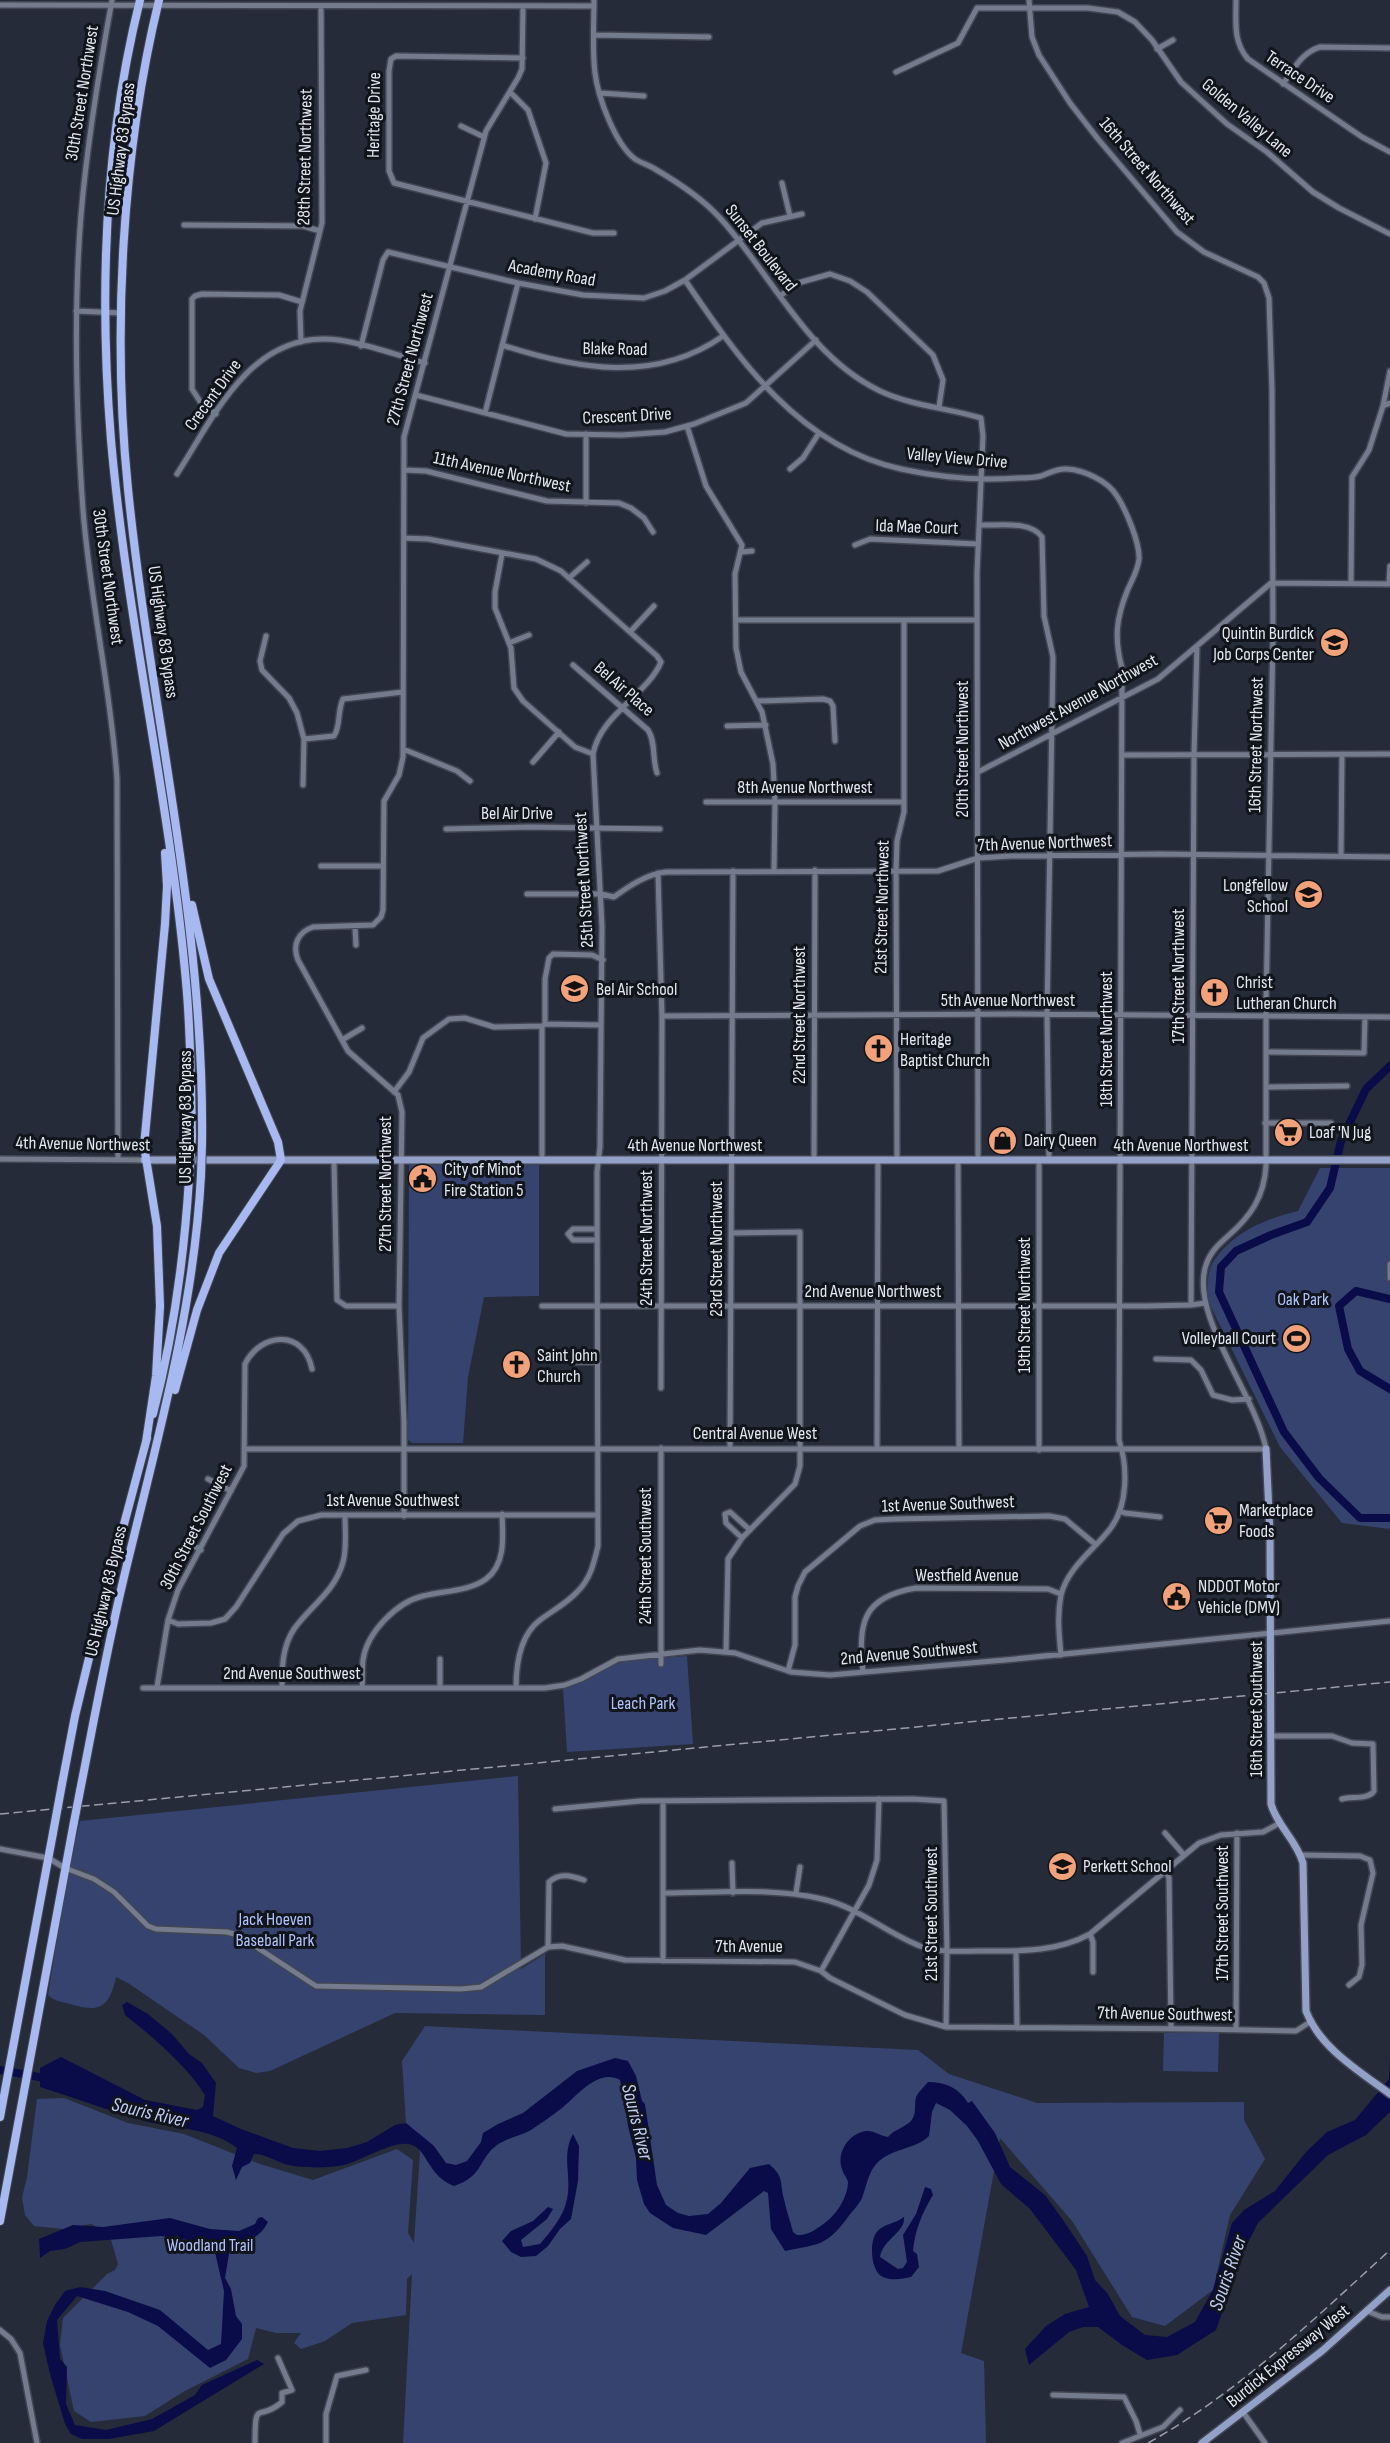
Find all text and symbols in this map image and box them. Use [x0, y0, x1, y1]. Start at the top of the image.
street label: 30th Street Northwest [61, 23, 103, 162]
street label: Terrace Drive [1261, 46, 1339, 108]
street label: Heritage Drive [363, 72, 385, 158]
street label: Golden Valley Lane [1197, 74, 1297, 162]
street label: US Highway 83 Bypass [102, 81, 140, 217]
street label: 28th Street Northwest [293, 88, 317, 225]
street label: 16th Street Northwest [1095, 113, 1200, 229]
street label: Sunset Boulevard [721, 200, 801, 296]
street label: Academy Road [506, 255, 597, 291]
street label: 27th Street Northwest [382, 290, 438, 427]
street label: Blake Road [582, 338, 648, 360]
street label: Crecent Drive [180, 355, 246, 435]
street label: Crescent Drive [582, 403, 672, 429]
street label: Valley View Drive [906, 443, 1008, 473]
street label: 11th Avenue Northwest [431, 447, 573, 497]
street label: 30th Street Northwest [88, 508, 128, 647]
street label: Ida Mae Court [875, 515, 959, 539]
street label: US Highway 83 Bypass [143, 564, 183, 700]
place label: Quintin Burdick Job Corps Center [1212, 623, 1314, 665]
school or university icon: Quintin Burdick Job Corps Center [1319, 627, 1351, 659]
street label: Northwest Avenue Northwest [995, 649, 1162, 754]
street label: Bel Air Place [590, 657, 658, 721]
street label: 16th Street Northwest [1244, 677, 1268, 813]
street label: 20th Street Northwest [952, 680, 973, 817]
street label: 8th Avenue Northwest [737, 777, 873, 798]
street label: Bel Air Drive [481, 803, 553, 824]
street label: 25th Street Northwest [570, 811, 598, 948]
street label: 7th Avenue Northwest [977, 830, 1113, 856]
street label: 21st Street Northwest [870, 839, 894, 974]
place label: Longfellow School [1223, 875, 1288, 917]
school or university icon: Longfellow School [1293, 879, 1325, 911]
street label: 17th Street Northwest [1168, 908, 1189, 1043]
street label: 22nd Street Northwest [789, 945, 810, 1084]
street label: 18th Street Northwest [1096, 971, 1117, 1107]
place label: Christ Lutheran Church [1236, 972, 1337, 1014]
school or university icon: Bel Air School [559, 973, 591, 1005]
church icon: Christ Lutheran Church [1199, 976, 1231, 1008]
place label: Bel Air School [596, 979, 677, 1000]
street label: 5th Avenue Northwest [941, 990, 1076, 1011]
place label: Heritage Baptist Church [900, 1029, 990, 1071]
church icon: Heritage Baptist Church [863, 1033, 895, 1065]
street label: US Highway 83 Bypass [175, 1050, 196, 1184]
street label: 27th Street Northwest [375, 1115, 396, 1252]
supermarket icon: Loaf 'N Jug [1272, 1116, 1304, 1148]
place label: Loaf 'N Jug [1309, 1122, 1371, 1143]
shop icon: Dairy Queen [987, 1124, 1019, 1156]
place label: Dairy Queen [1024, 1130, 1097, 1151]
street label: 4th Avenue Northwest [15, 1132, 151, 1156]
street label: 4th Avenue Northwest [628, 1135, 763, 1156]
street label: 4th Avenue Northwest [1114, 1135, 1249, 1156]
place label: City of Minot Fire Station 5 [444, 1159, 524, 1201]
public building icon: City of Minot Fire Station 5 [407, 1163, 439, 1195]
street label: 24th Street Northwest [636, 1169, 657, 1306]
street label: 23rd Street Northwest [706, 1181, 727, 1317]
street label: 19th Street Northwest [1014, 1237, 1035, 1373]
street label: 2nd Avenue Northwest [805, 1281, 942, 1302]
park label: Oak Park [1277, 1289, 1329, 1310]
sports icon: Volleyball Court [1281, 1322, 1313, 1354]
place label: Volleyball Court [1182, 1328, 1277, 1349]
place label: Saint John Church [537, 1345, 598, 1387]
church icon: Saint John Church [500, 1349, 532, 1381]
street label: Central Avenue West [693, 1423, 818, 1444]
street label: 30th Street Southwest [155, 1460, 237, 1593]
street label: 24th Street Southwest [635, 1487, 656, 1624]
street label: 1st Avenue Southwest [326, 1490, 460, 1511]
street label: 1st Avenue Southwest [881, 1491, 1015, 1517]
place label: Marketplace Foods [1239, 1500, 1313, 1542]
supermarket icon: Marketplace Foods [1202, 1504, 1234, 1536]
street label: US Highway 83 Bypass [81, 1524, 131, 1658]
street label: Westfield Avenue [915, 1565, 1019, 1586]
place label: NDDOT Motor Vehicle (DMV) [1198, 1576, 1280, 1618]
public building icon: NDDOT Motor Vehicle (DMV) [1161, 1580, 1193, 1612]
street label: 2nd Avenue Southwest [840, 1637, 979, 1669]
street label: 16th Street Southwest [1246, 1640, 1267, 1777]
street label: 2nd Avenue Southwest [223, 1663, 361, 1684]
park label: Leach Park [611, 1693, 675, 1714]
street label: 17th Street Southwest [1212, 1845, 1233, 1981]
street label: 21st Street Southwest [921, 1846, 942, 1981]
school or university icon: Perkett School [1046, 1850, 1078, 1882]
place label: Perkett School [1083, 1856, 1172, 1877]
park label: Jack Hoeven Baseball Park [236, 1909, 315, 1951]
street label: 7th Avenue [715, 1936, 783, 1957]
street label: 7th Avenue Southwest [1097, 2002, 1233, 2026]
water label: Souris River [616, 2081, 658, 2164]
water label: Souris River [109, 2093, 192, 2134]
water label: Souris River [1204, 2231, 1252, 2314]
park label: Woodland Trail [167, 2235, 253, 2256]
street label: Burdick Expressway West [1222, 2300, 1354, 2412]

